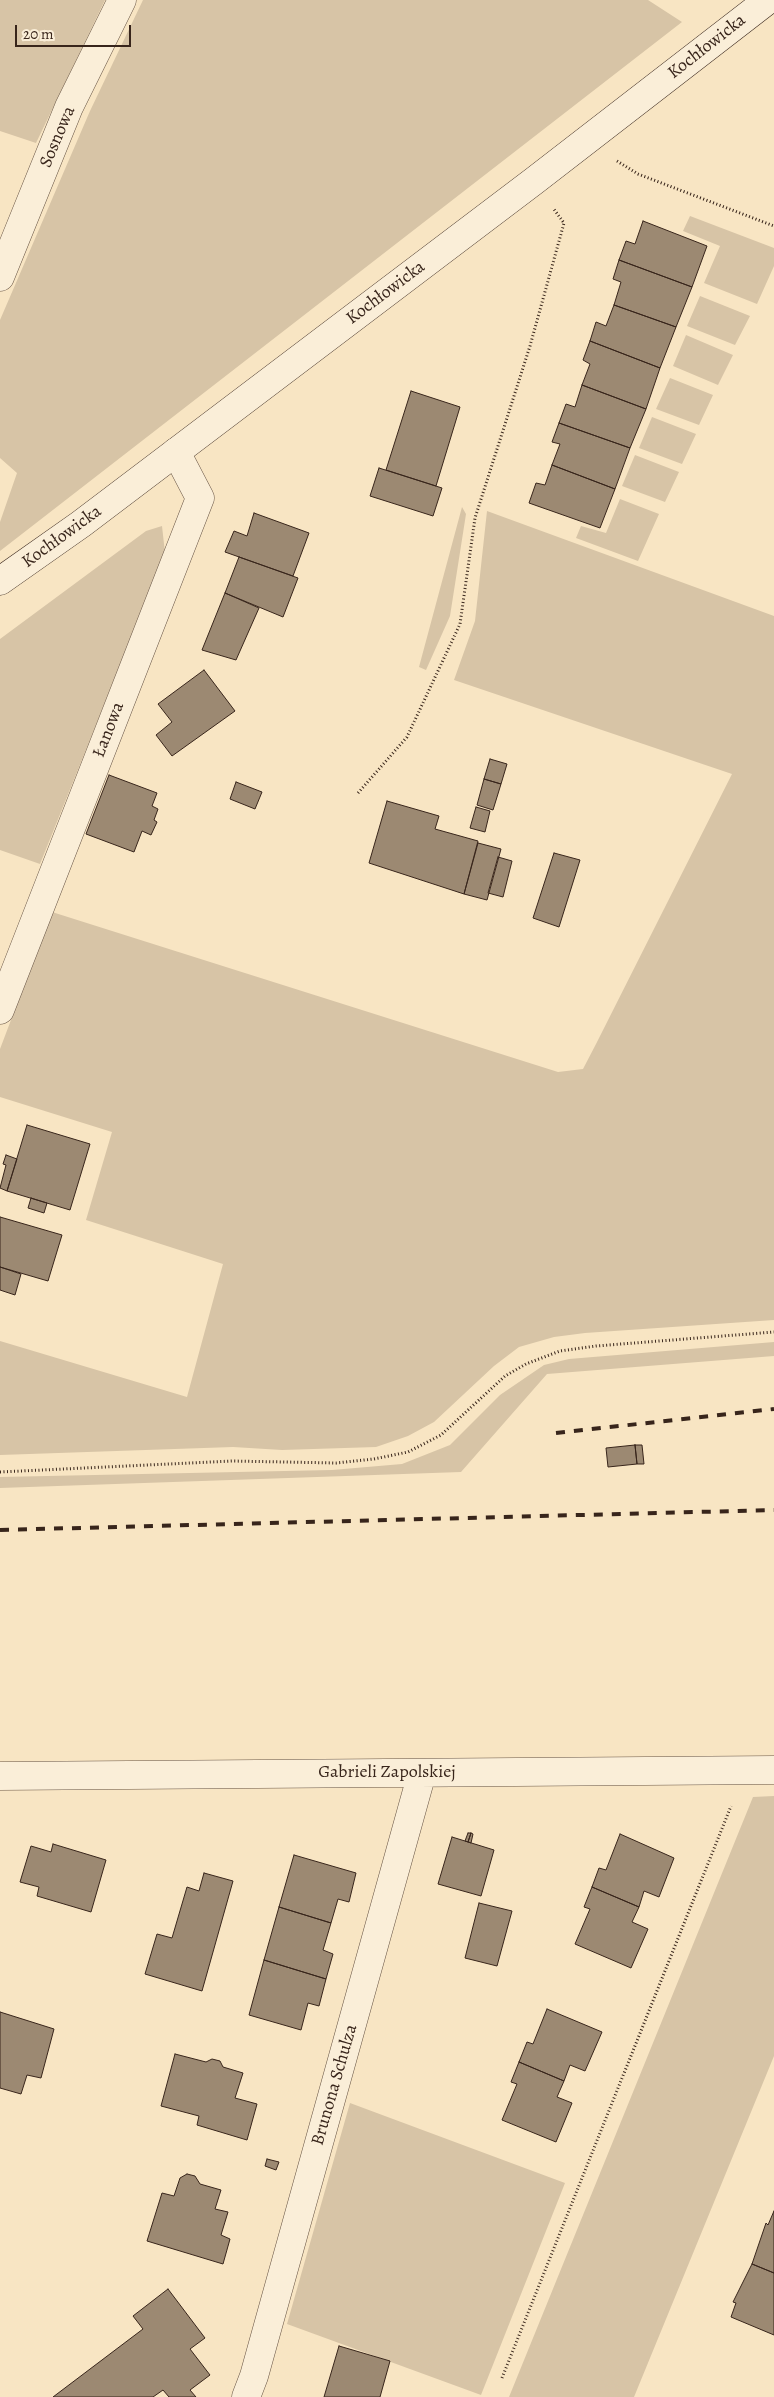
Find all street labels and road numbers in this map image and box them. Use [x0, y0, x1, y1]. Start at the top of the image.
street label: Kochłowicka [664, 10, 750, 84]
street label: Sosnowa [35, 103, 81, 171]
street label: Kochłowicka [342, 256, 430, 330]
street label: Kochłowicka [18, 501, 106, 573]
street label: Łanowa [89, 699, 129, 761]
street label: Gabrieli Zapolskiej [318, 1762, 456, 1784]
street label: Brunona Schulza [307, 2022, 363, 2148]

